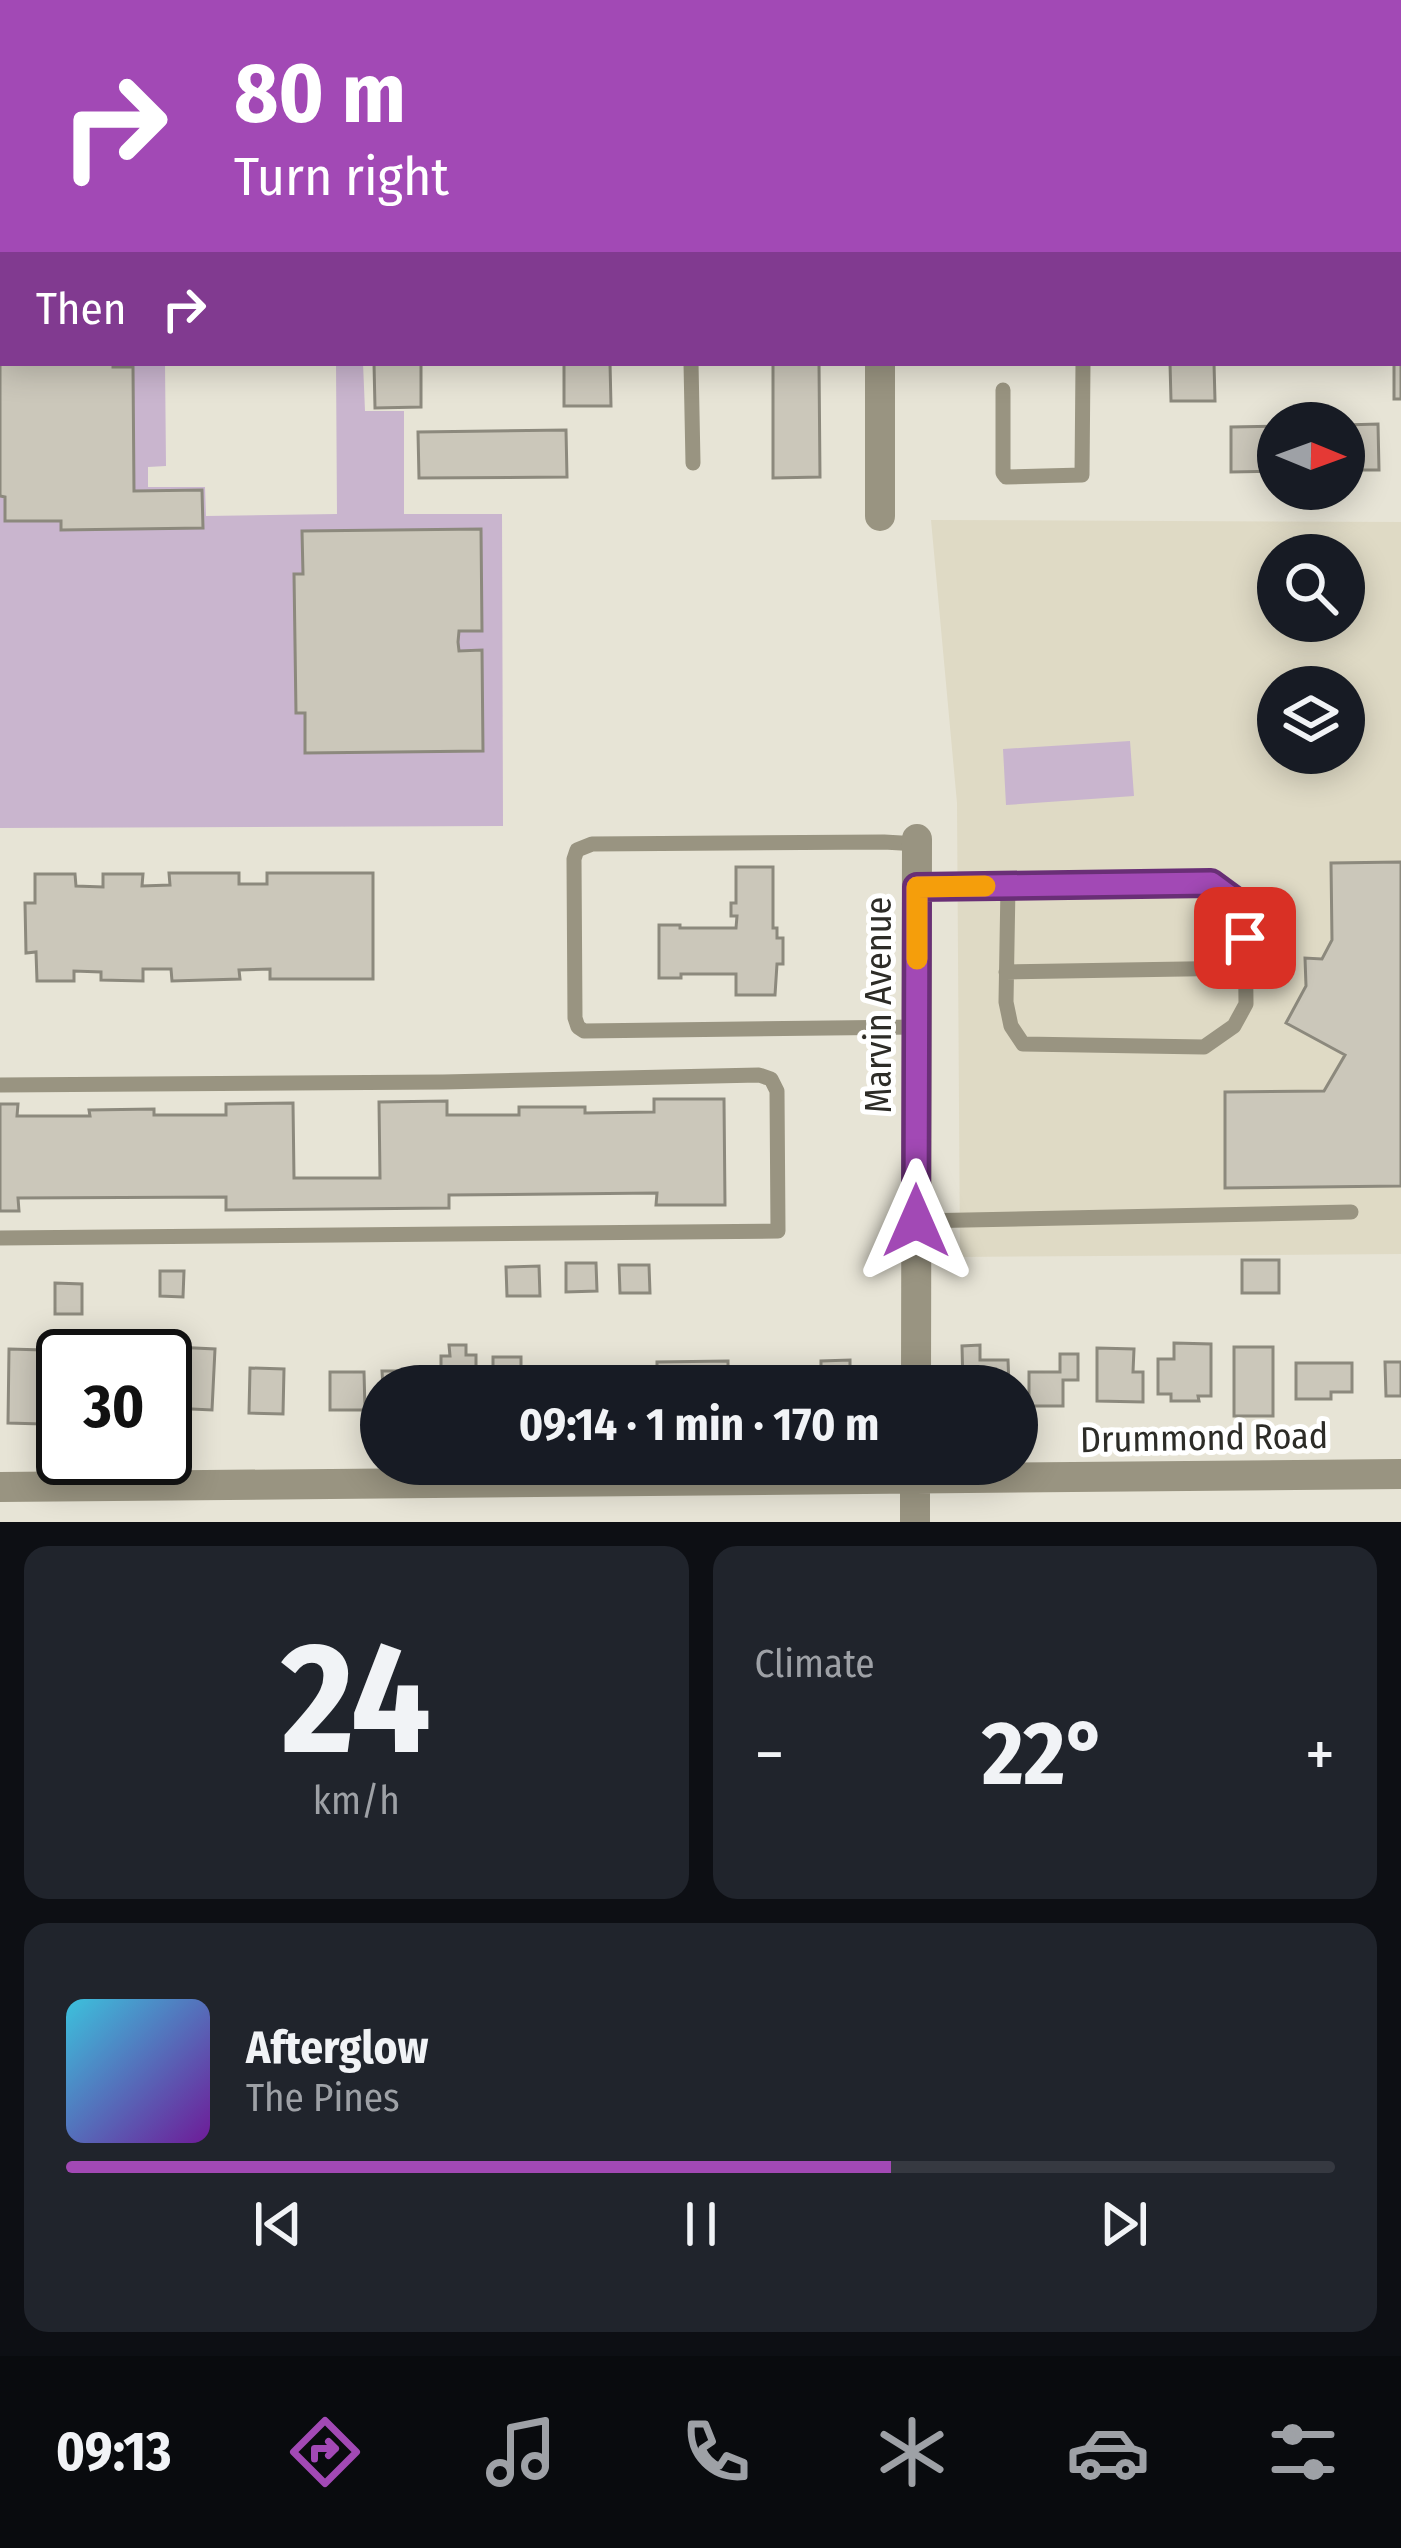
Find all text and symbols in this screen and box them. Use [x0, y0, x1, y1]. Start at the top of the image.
text: 80 m [234, 43, 406, 144]
icon: right [36, 48, 192, 204]
text: Turn right [234, 145, 449, 209]
icon: right [151, 276, 217, 342]
text: Then [36, 282, 127, 336]
north arrow [1257, 402, 1365, 510]
map controls [1257, 402, 1365, 774]
button: search [1257, 534, 1365, 642]
button: layers [1257, 666, 1365, 774]
pin [1194, 887, 1296, 989]
street label: Marvin Avenue [857, 897, 901, 1113]
icon: arrive [1212, 905, 1278, 971]
position arrow [853, 1158, 979, 1284]
speed limit sign: 30 [36, 1329, 192, 1485]
text: 09:14 · 1 min · 170 m [519, 1398, 879, 1452]
street label: Drummond Road [1080, 1414, 1328, 1462]
text: 24 [282, 1606, 431, 1793]
text: Climate [755, 1641, 875, 1687]
text: 22° [982, 1700, 1107, 1808]
text: − [755, 1715, 784, 1794]
text: + [1305, 1715, 1335, 1794]
text: km/h [313, 1778, 400, 1824]
text: Afterglow [246, 2021, 428, 2075]
text: The Pines [246, 2075, 400, 2121]
icon: previous [245, 2191, 311, 2257]
icon: pause [668, 2191, 734, 2257]
icon: next [1091, 2191, 1157, 2257]
icon: directions [283, 2410, 367, 2494]
icon: music [479, 2410, 563, 2494]
icon: phone [674, 2410, 758, 2494]
icon: climate [870, 2410, 954, 2494]
icon: car [1066, 2410, 1150, 2494]
icon: filters [1261, 2410, 1345, 2494]
text: 09:13 [56, 2420, 172, 2484]

